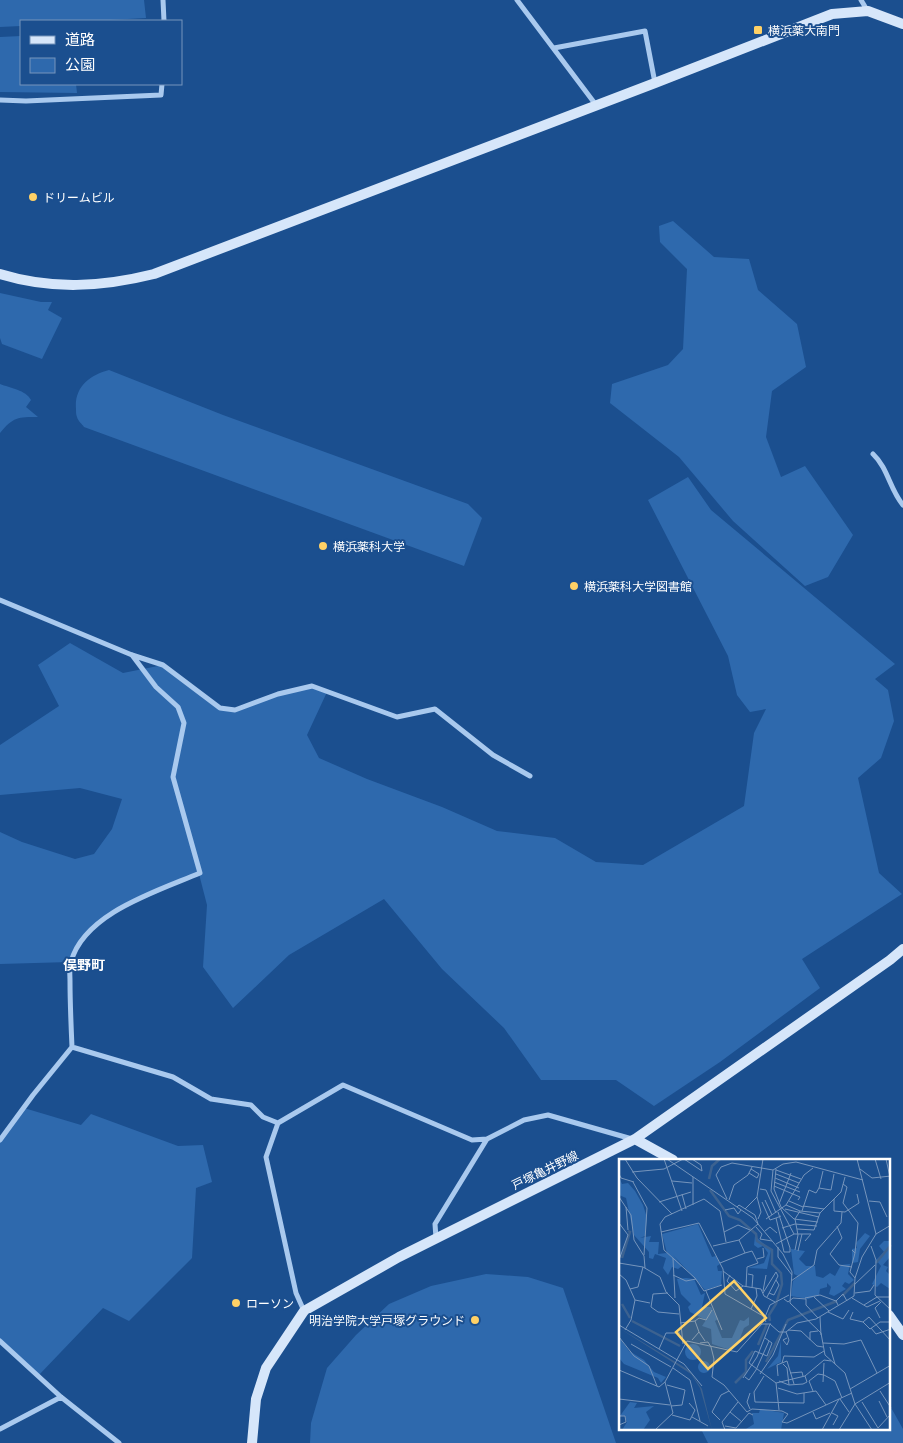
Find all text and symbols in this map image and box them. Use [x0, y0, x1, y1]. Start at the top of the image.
legend [20, 20, 182, 85]
place label: 横浜薬大南門 [768, 22, 840, 39]
marker: 横浜薬大南門 [752, 24, 764, 36]
text: 道路 [65, 29, 95, 49]
text: 公園 [65, 54, 95, 74]
place label: ドリームビル [43, 189, 115, 206]
marker: ドリームビル [27, 191, 39, 203]
place label: 横浜薬科大学 [333, 538, 405, 555]
marker: 横浜薬科大学 [317, 540, 329, 552]
place label: 横浜薬科大学図書館 [584, 578, 692, 595]
marker: 横浜薬科大学図書館 [568, 580, 580, 592]
district label: 俣野町 [63, 955, 105, 974]
street label: 戸塚亀井野線 [509, 1147, 581, 1193]
inset map [619, 1159, 890, 1430]
place label: ローソン [246, 1295, 294, 1312]
marker: ローソン [230, 1297, 242, 1309]
place label: 明治学院大学戸塚グラウンド [309, 1312, 465, 1329]
marker: 明治学院大学戸塚グラウンド [469, 1314, 481, 1326]

